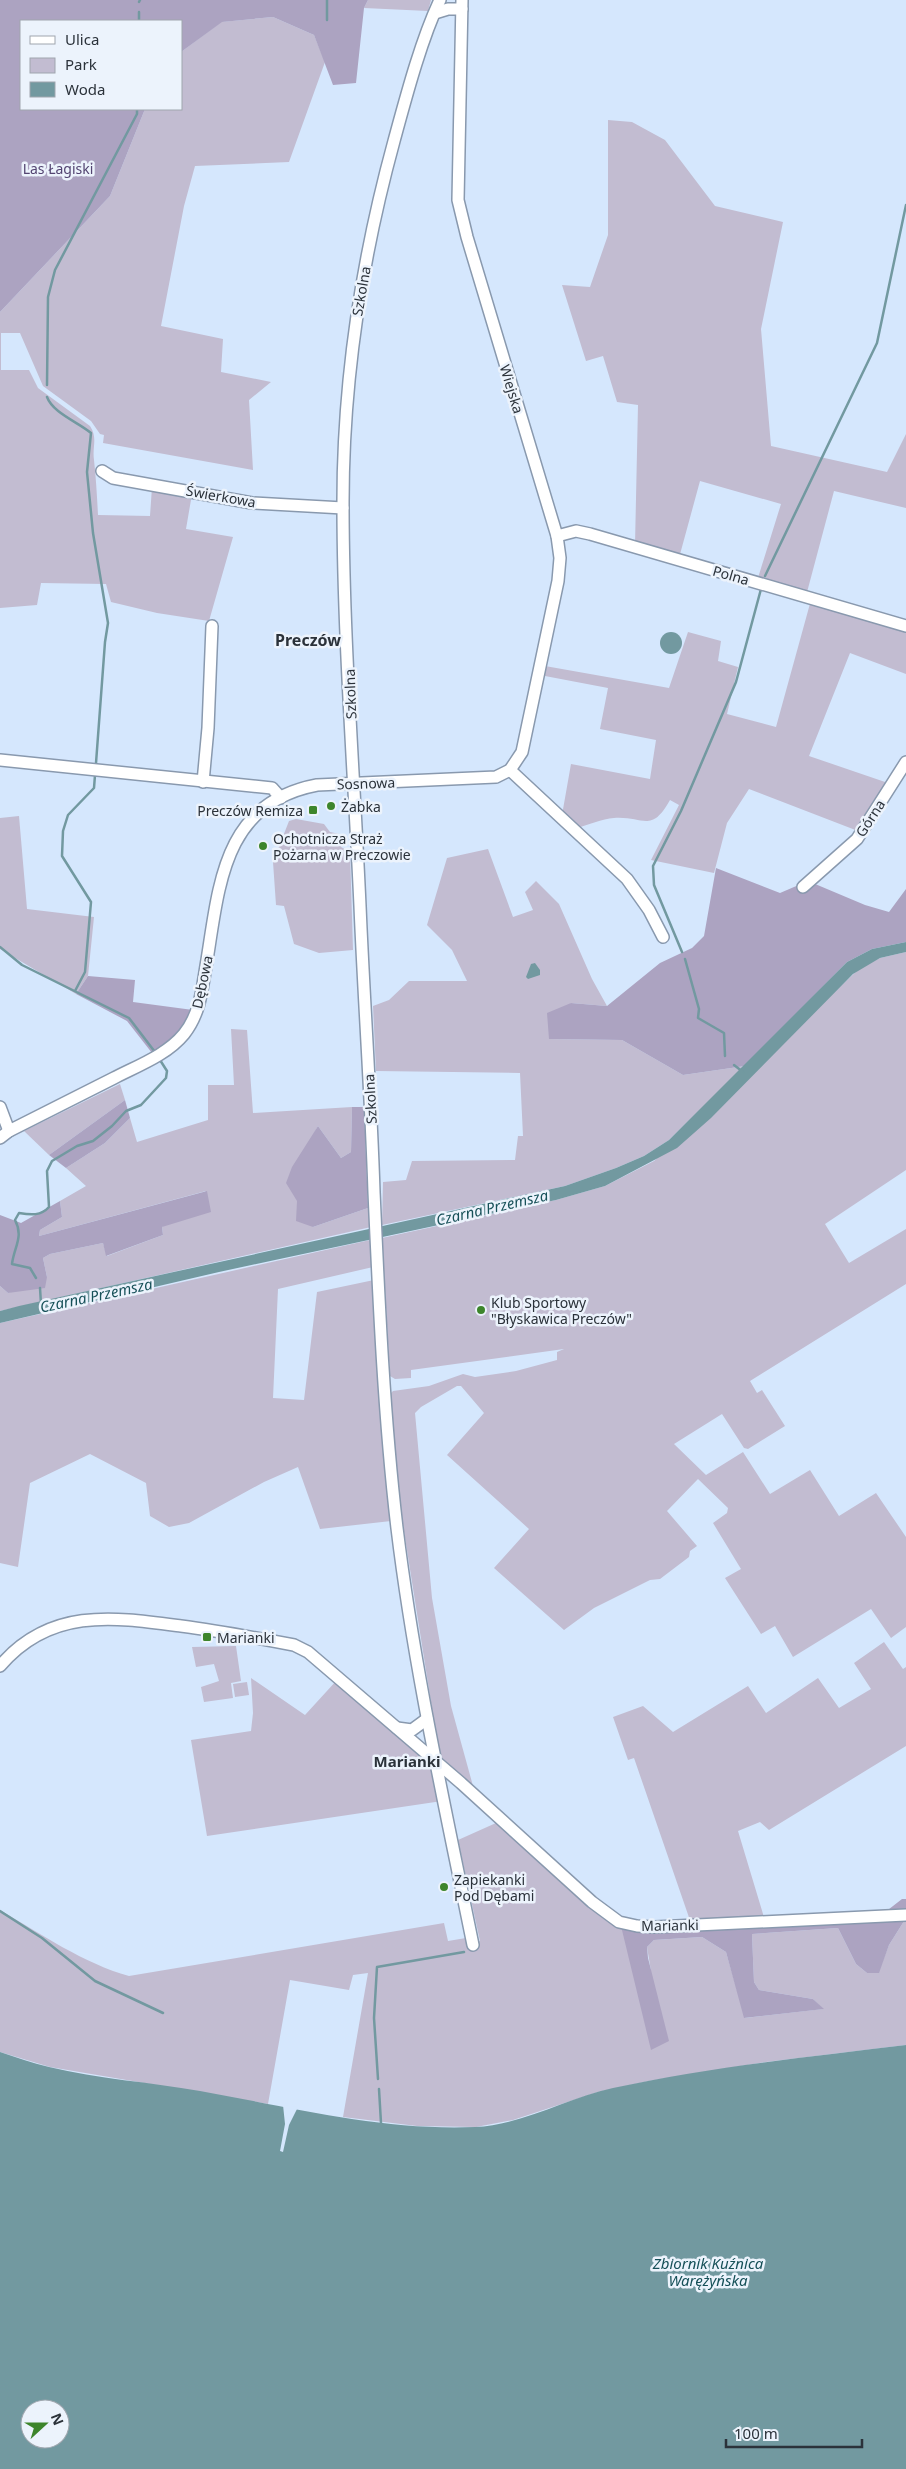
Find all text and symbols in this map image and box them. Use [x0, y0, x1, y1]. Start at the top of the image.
legend [20, 20, 182, 110]
text: Ulica [65, 29, 99, 49]
text: Park [65, 54, 97, 74]
text: Woda [65, 79, 105, 99]
park label: Las Łagiski [23, 159, 93, 178]
street label: Szkolna [347, 265, 375, 317]
street label: Wiejska [496, 362, 528, 416]
street label: Świerkowa [185, 481, 257, 511]
street label: Polna [711, 561, 751, 589]
district label: Preczów [275, 629, 341, 651]
street label: Szkolna [340, 669, 360, 719]
street label: Sosnowa [336, 772, 396, 794]
street label: Górna [851, 796, 889, 840]
place label: Żabka [341, 797, 381, 816]
marker: Żabka [325, 800, 337, 812]
place label: Preczów Remiza [197, 801, 303, 820]
marker: Preczów Remiza [307, 804, 319, 816]
place label: Ochotnicza Straż Pożarna w Preczowie [273, 829, 411, 864]
marker: Ochotnicza Straż Pożarna w Preczowie [257, 840, 269, 852]
street label: Dębowa [187, 954, 217, 1010]
street label: Szkolna [359, 1073, 381, 1125]
water label: Czarna Przemsza [434, 1184, 551, 1230]
water label: Czarna Przemsza [38, 1273, 155, 1317]
place label: Klub Sportowy "Błyskawica Preczów" [491, 1293, 632, 1328]
marker: Klub Sportowy "Błyskawica Preczów" [475, 1304, 487, 1316]
place label: Marianki [217, 1628, 275, 1647]
marker: Marianki [201, 1631, 213, 1643]
district label: Marianki [374, 1751, 440, 1771]
place label: Zapiekanki Pod Dębami [454, 1870, 534, 1905]
marker: Zapiekanki Pod Dębami [438, 1881, 450, 1893]
street label: Marianki [641, 1915, 699, 1935]
water label: Zbiornik Kuźnica Warężyńska [652, 2253, 764, 2290]
north arrow [20, 2399, 70, 2449]
text: N [47, 2410, 69, 2428]
scale bar [726, 2416, 862, 2448]
text: 100 m [734, 2423, 778, 2443]

